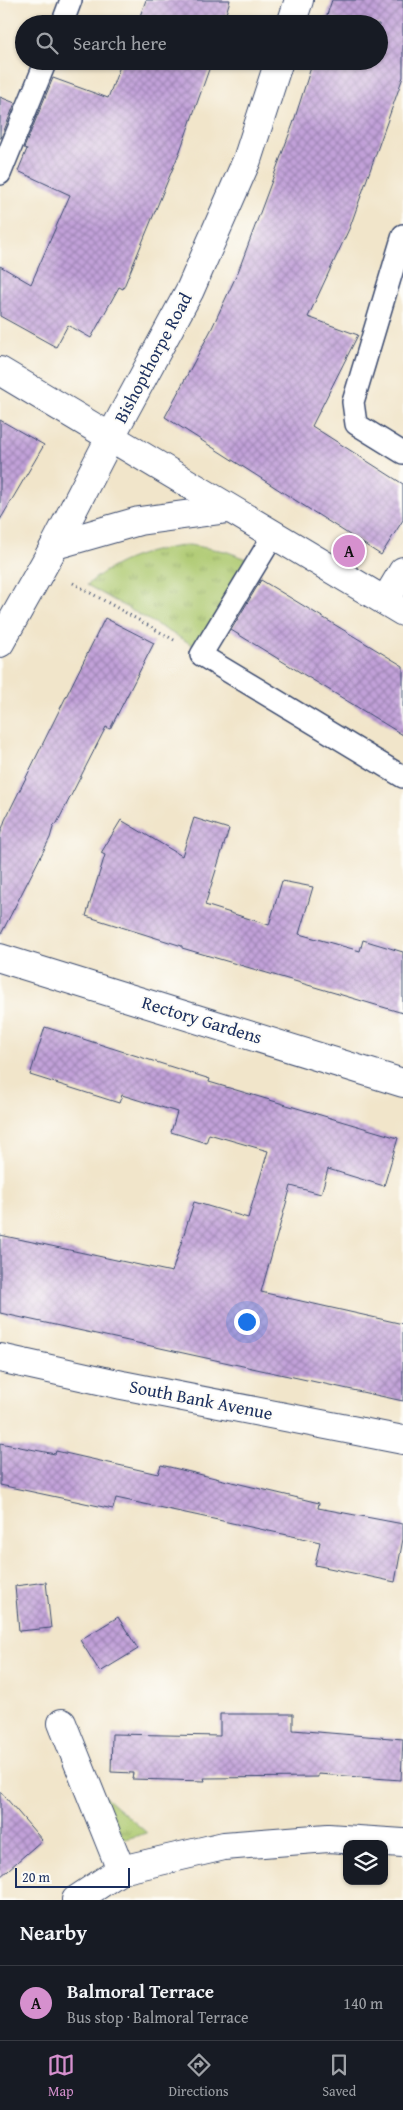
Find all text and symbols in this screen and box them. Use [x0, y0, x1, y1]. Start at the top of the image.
search box [15, 15, 388, 70]
icon: search [33, 29, 61, 57]
text: Search here [73, 29, 167, 57]
street label: Bishopthorpe Road [107, 287, 199, 428]
pin: A [333, 532, 365, 570]
street label: Rectory Gardens [139, 988, 266, 1051]
your location [234, 1309, 260, 1335]
street label: South Bank Avenue [127, 1372, 275, 1427]
map controls [343, 1840, 388, 1885]
button: layers [343, 1840, 388, 1885]
scale bar [15, 1865, 130, 1888]
text: 20 m [22, 1867, 50, 1887]
text: Nearby [20, 1917, 87, 1948]
text: Balmoral Terrace [67, 1977, 214, 2005]
text: A [31, 1991, 41, 2015]
text: 140 m [343, 1991, 383, 2015]
text: Bus stop · Balmoral Terrace [67, 2005, 249, 2029]
tab: Map [47, 2051, 75, 2101]
tab: Directions [168, 2051, 229, 2101]
tab: Saved [322, 2051, 356, 2101]

